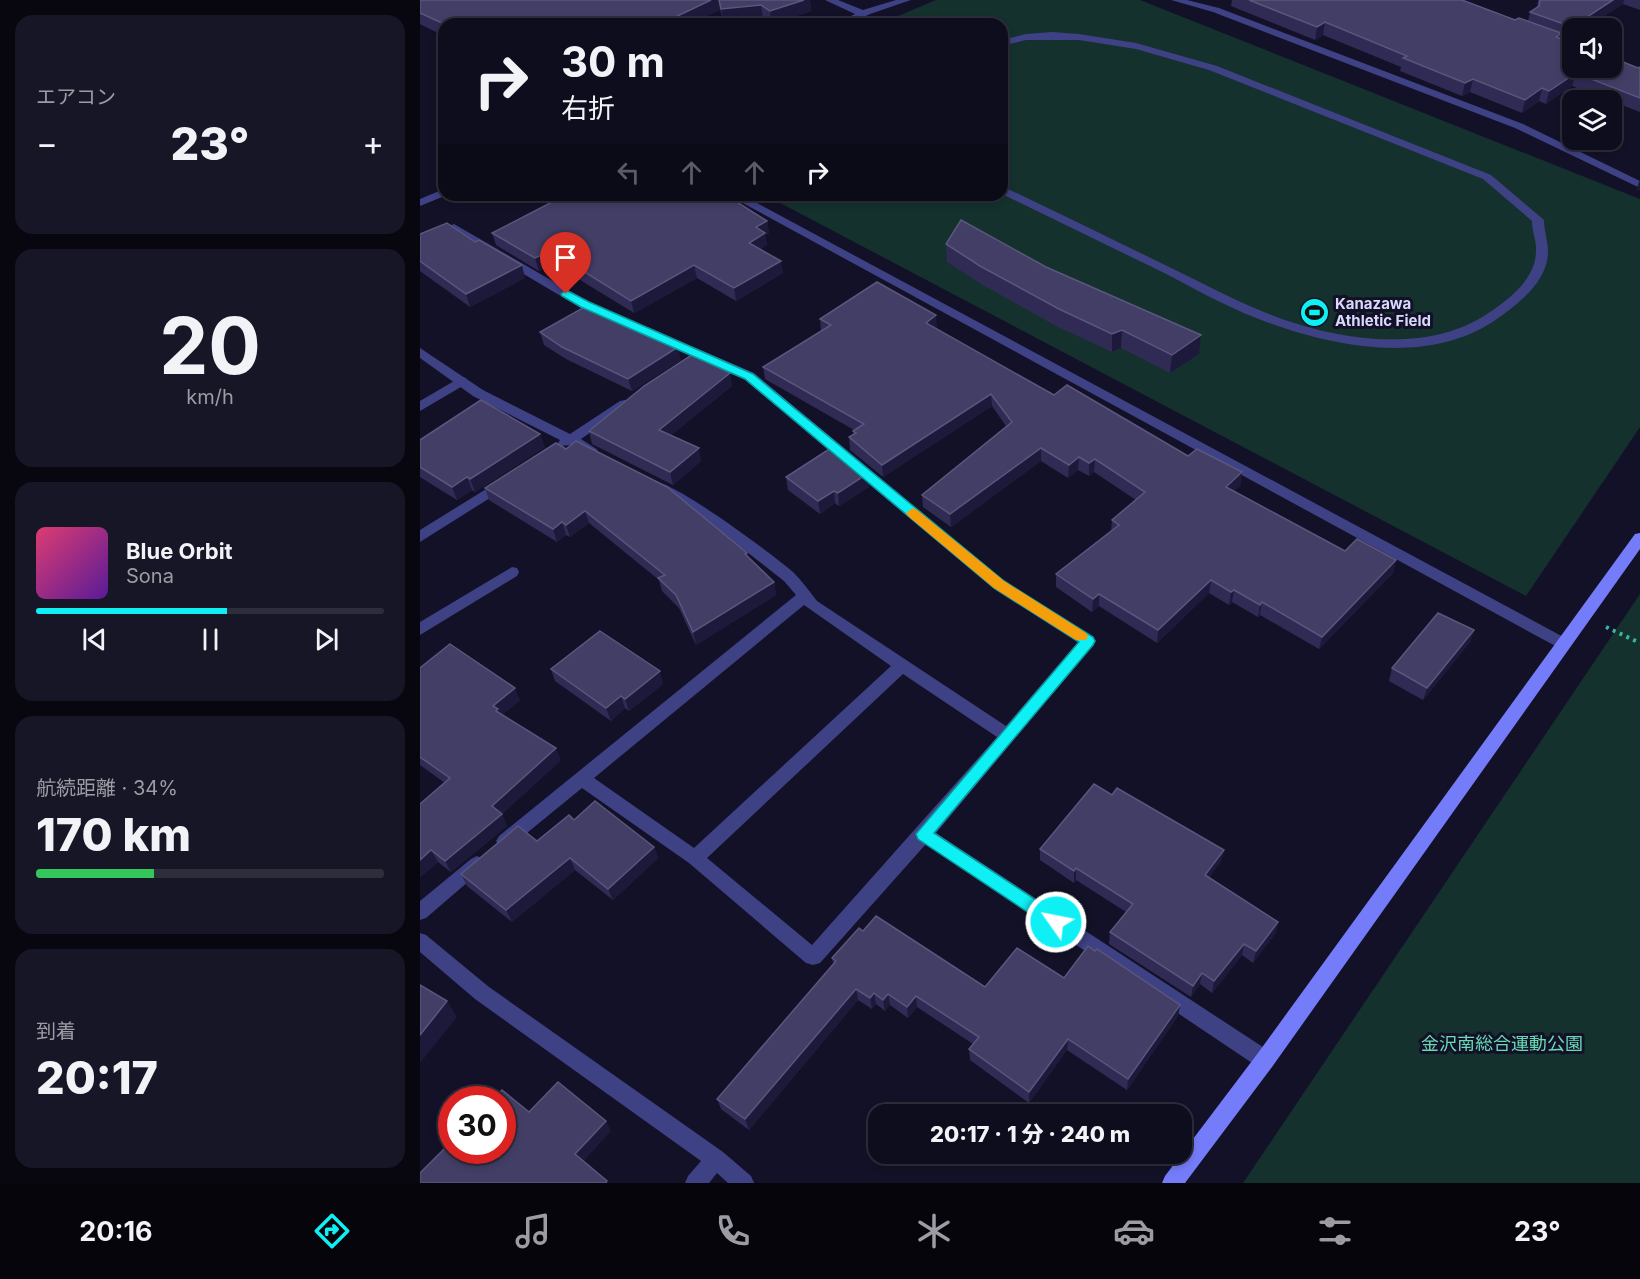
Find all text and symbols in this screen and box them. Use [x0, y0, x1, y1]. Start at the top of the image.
map controls [1562, 18, 1622, 150]
button: sound [1562, 18, 1622, 78]
text: 30 m [561, 36, 665, 87]
icon: right [462, 42, 540, 120]
text: エアコン [36, 85, 116, 109]
button: layers [1562, 90, 1622, 150]
text: 右折 [561, 92, 615, 125]
text: 23° [171, 116, 249, 171]
text: − [36, 123, 58, 163]
text: + [362, 123, 384, 163]
icon: left [612, 156, 645, 189]
icon: ahead [675, 156, 708, 189]
icon: ahead [738, 156, 771, 189]
icon: right [801, 156, 834, 189]
pin [540, 232, 591, 294]
icon: arrive [549, 241, 582, 274]
place label: Kanazawa Athletic Field [1335, 294, 1431, 330]
sports icon: Kanazawa Athletic Field [1298, 297, 1330, 329]
text: 20 [159, 298, 261, 393]
text: km/h [186, 385, 234, 409]
text: Blue Orbit [126, 538, 233, 564]
text: Sona [126, 564, 174, 588]
icon: previous [78, 623, 111, 656]
icon: pause [194, 623, 227, 656]
icon: next [310, 623, 343, 656]
text: 航続距離 · 34% [36, 776, 178, 800]
text: 170 km [36, 807, 191, 862]
position arrow [1024, 890, 1088, 954]
text: 到着 [36, 1019, 76, 1043]
park label: 金沢南総合運動公園 [1421, 1033, 1583, 1054]
text: 20:17 [36, 1050, 158, 1105]
speed limit sign: 30 [438, 1086, 516, 1164]
text: 20:17 · 1 分 · 240 m [930, 1121, 1130, 1147]
icon: directions [311, 1210, 353, 1252]
icon: music [512, 1210, 554, 1252]
icon: phone [712, 1210, 754, 1252]
icon: climate [913, 1210, 955, 1252]
icon: car [1113, 1210, 1155, 1252]
icon: filters [1314, 1210, 1356, 1252]
text: 20:16 [79, 1215, 153, 1248]
text: 23° [1514, 1215, 1561, 1248]

